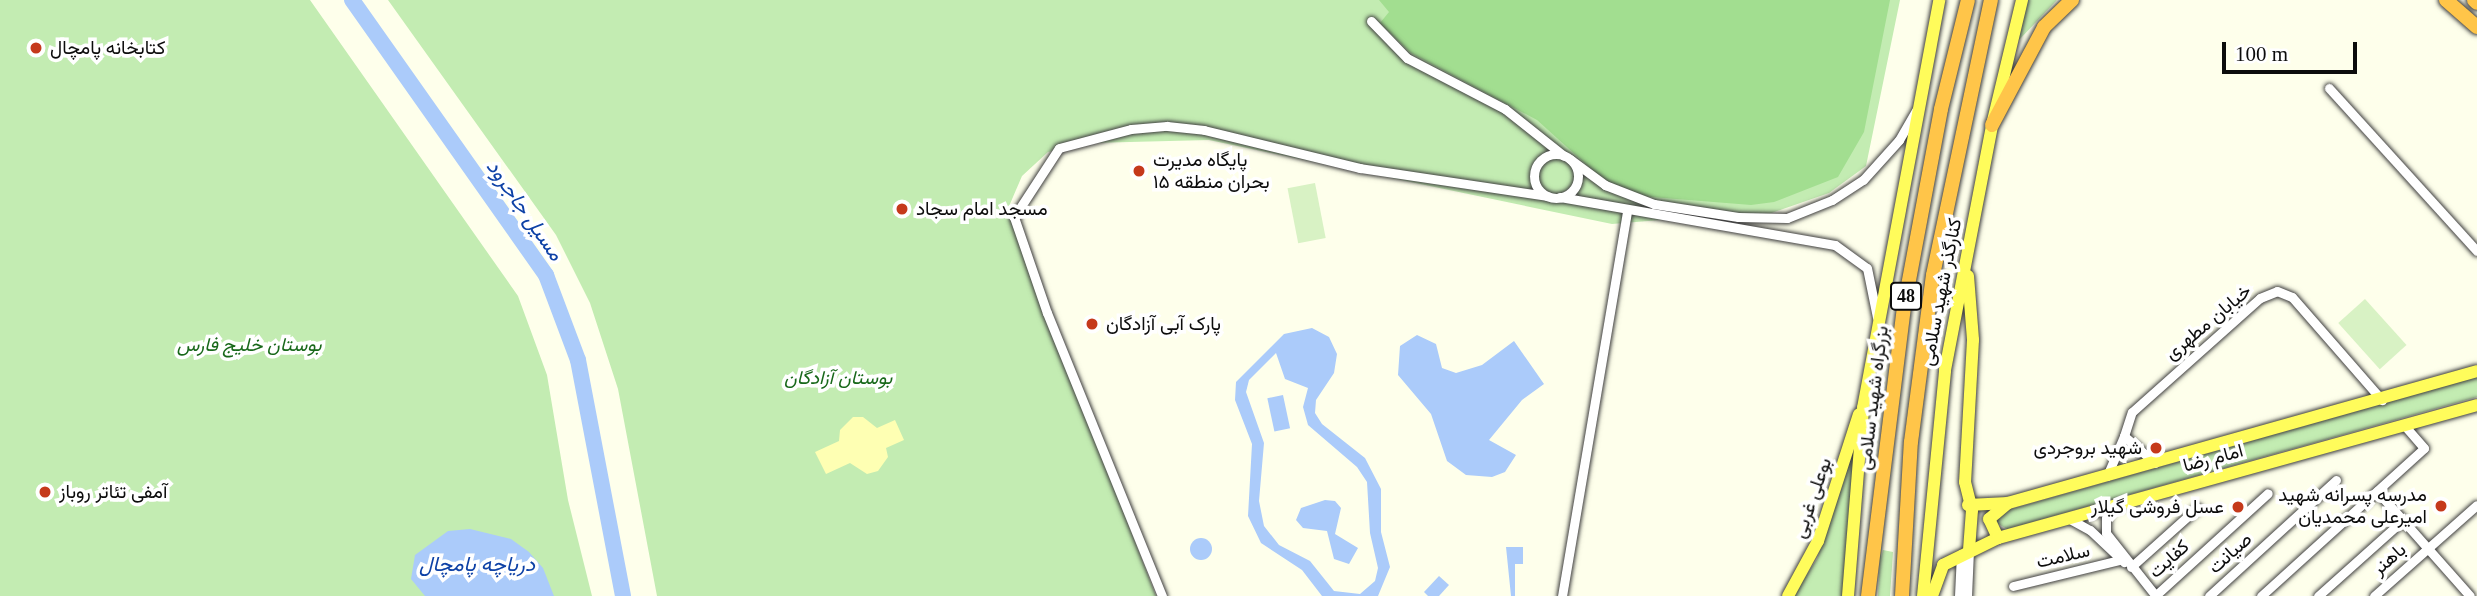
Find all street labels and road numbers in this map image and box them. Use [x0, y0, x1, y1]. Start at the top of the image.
street label: کنارگذر شهید سلامی [1916, 216, 1966, 368]
street label: خیابان مطهری [2160, 279, 2256, 365]
road number: 48 [1888, 282, 1924, 310]
street label: بزرگراه شهید سلامی [1853, 324, 1893, 472]
street label: امام رضا [2180, 439, 2246, 477]
street label: بوعلی غربی [1788, 455, 1836, 541]
street label: صیانت [2203, 528, 2257, 578]
street label: کفایت [2144, 535, 2194, 583]
street label: باهنر [2367, 538, 2411, 580]
street label: سلامت [2034, 539, 2092, 573]

